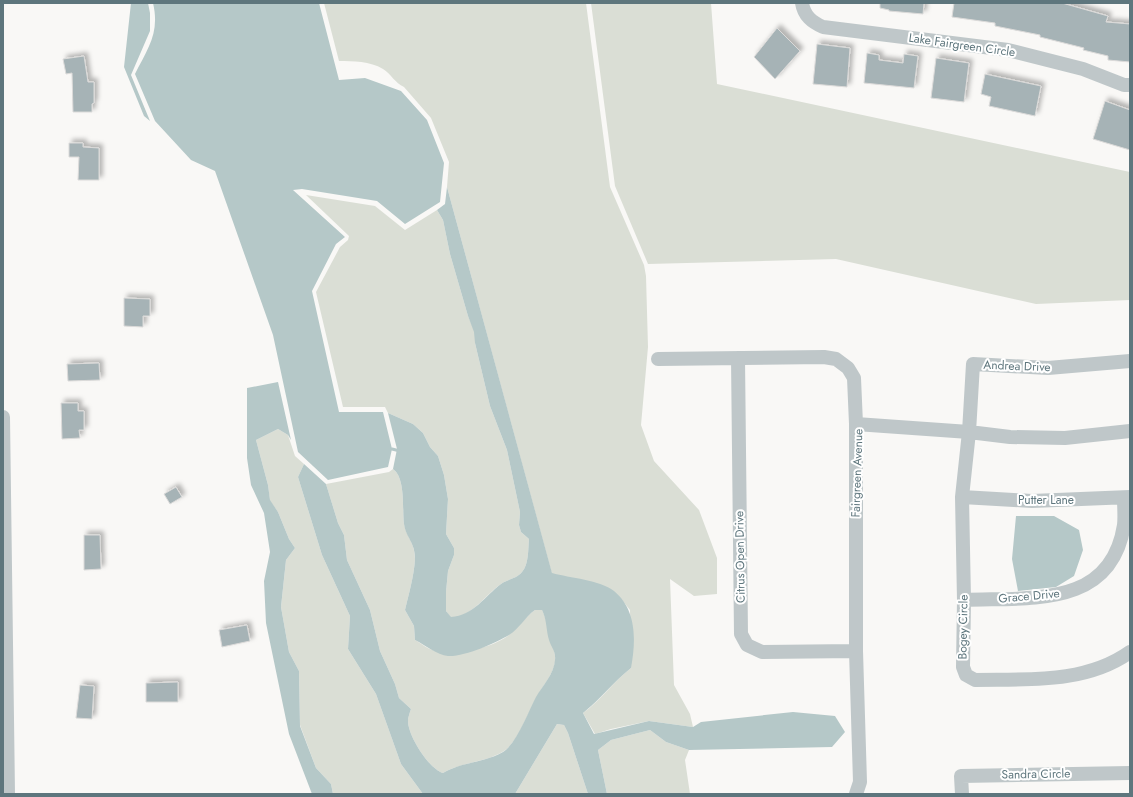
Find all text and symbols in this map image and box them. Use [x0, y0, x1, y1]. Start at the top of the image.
street label: Lake Fairgreen Circle [908, 29, 1016, 61]
street label: Andrea Drive [983, 356, 1051, 376]
street label: Fairgreen Avenue [846, 428, 868, 518]
street label: Putter Lane [1018, 491, 1074, 509]
street label: Citrus Open Drive [730, 511, 750, 603]
street label: Grace Drive [998, 584, 1060, 608]
street label: Bogey Circle [953, 594, 973, 660]
street label: Sandra Circle [1001, 764, 1071, 784]

